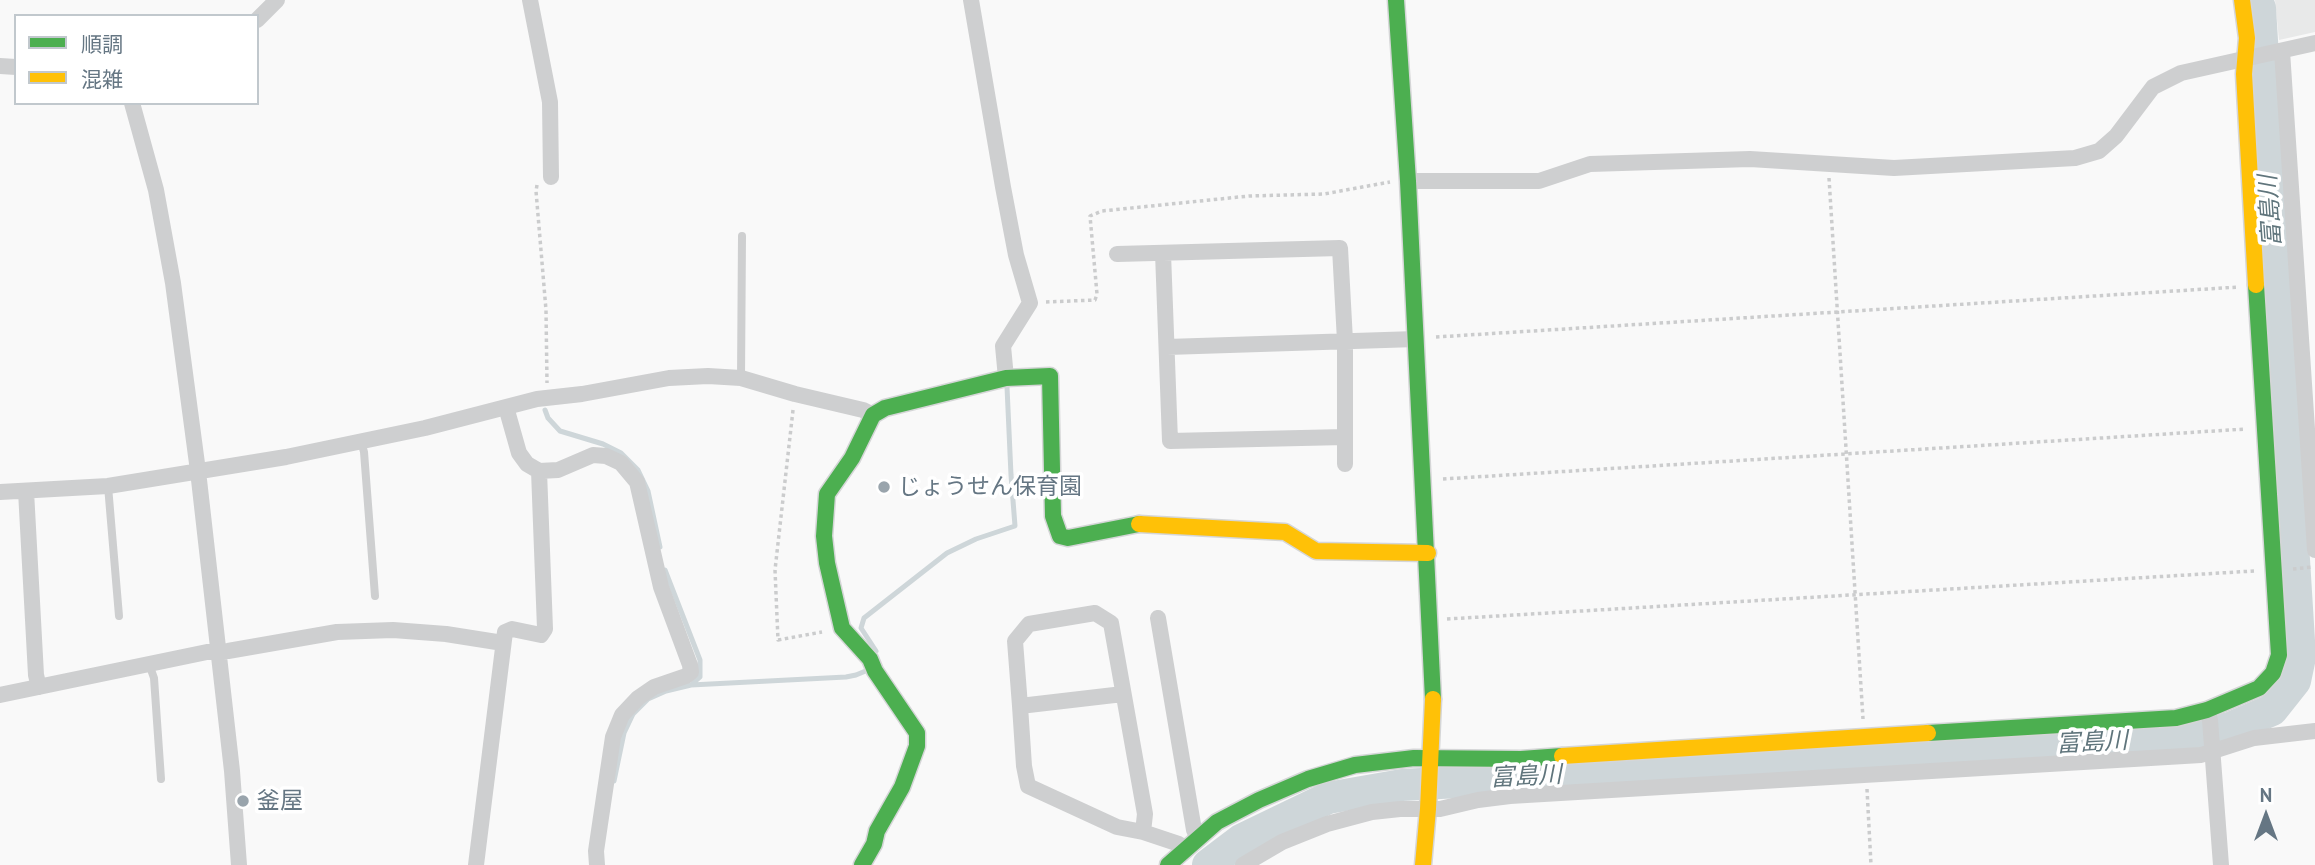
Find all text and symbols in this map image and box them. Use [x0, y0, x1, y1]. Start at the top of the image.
legend [14, 14, 259, 105]
text: 順調 [81, 31, 123, 58]
text: 混雑 [81, 66, 123, 93]
water label: 富島川 [2254, 174, 2288, 248]
place label: じょうせん保育園 [898, 473, 1082, 501]
marker: じょうせん保育園 [876, 479, 892, 495]
water label: 富島川 [2055, 727, 2129, 759]
water label: 富島川 [1489, 761, 1563, 793]
north arrow [2231, 781, 2301, 851]
text: N [2260, 783, 2272, 807]
place label: 釜屋 [257, 787, 303, 815]
marker: 釜屋 [235, 793, 251, 809]

